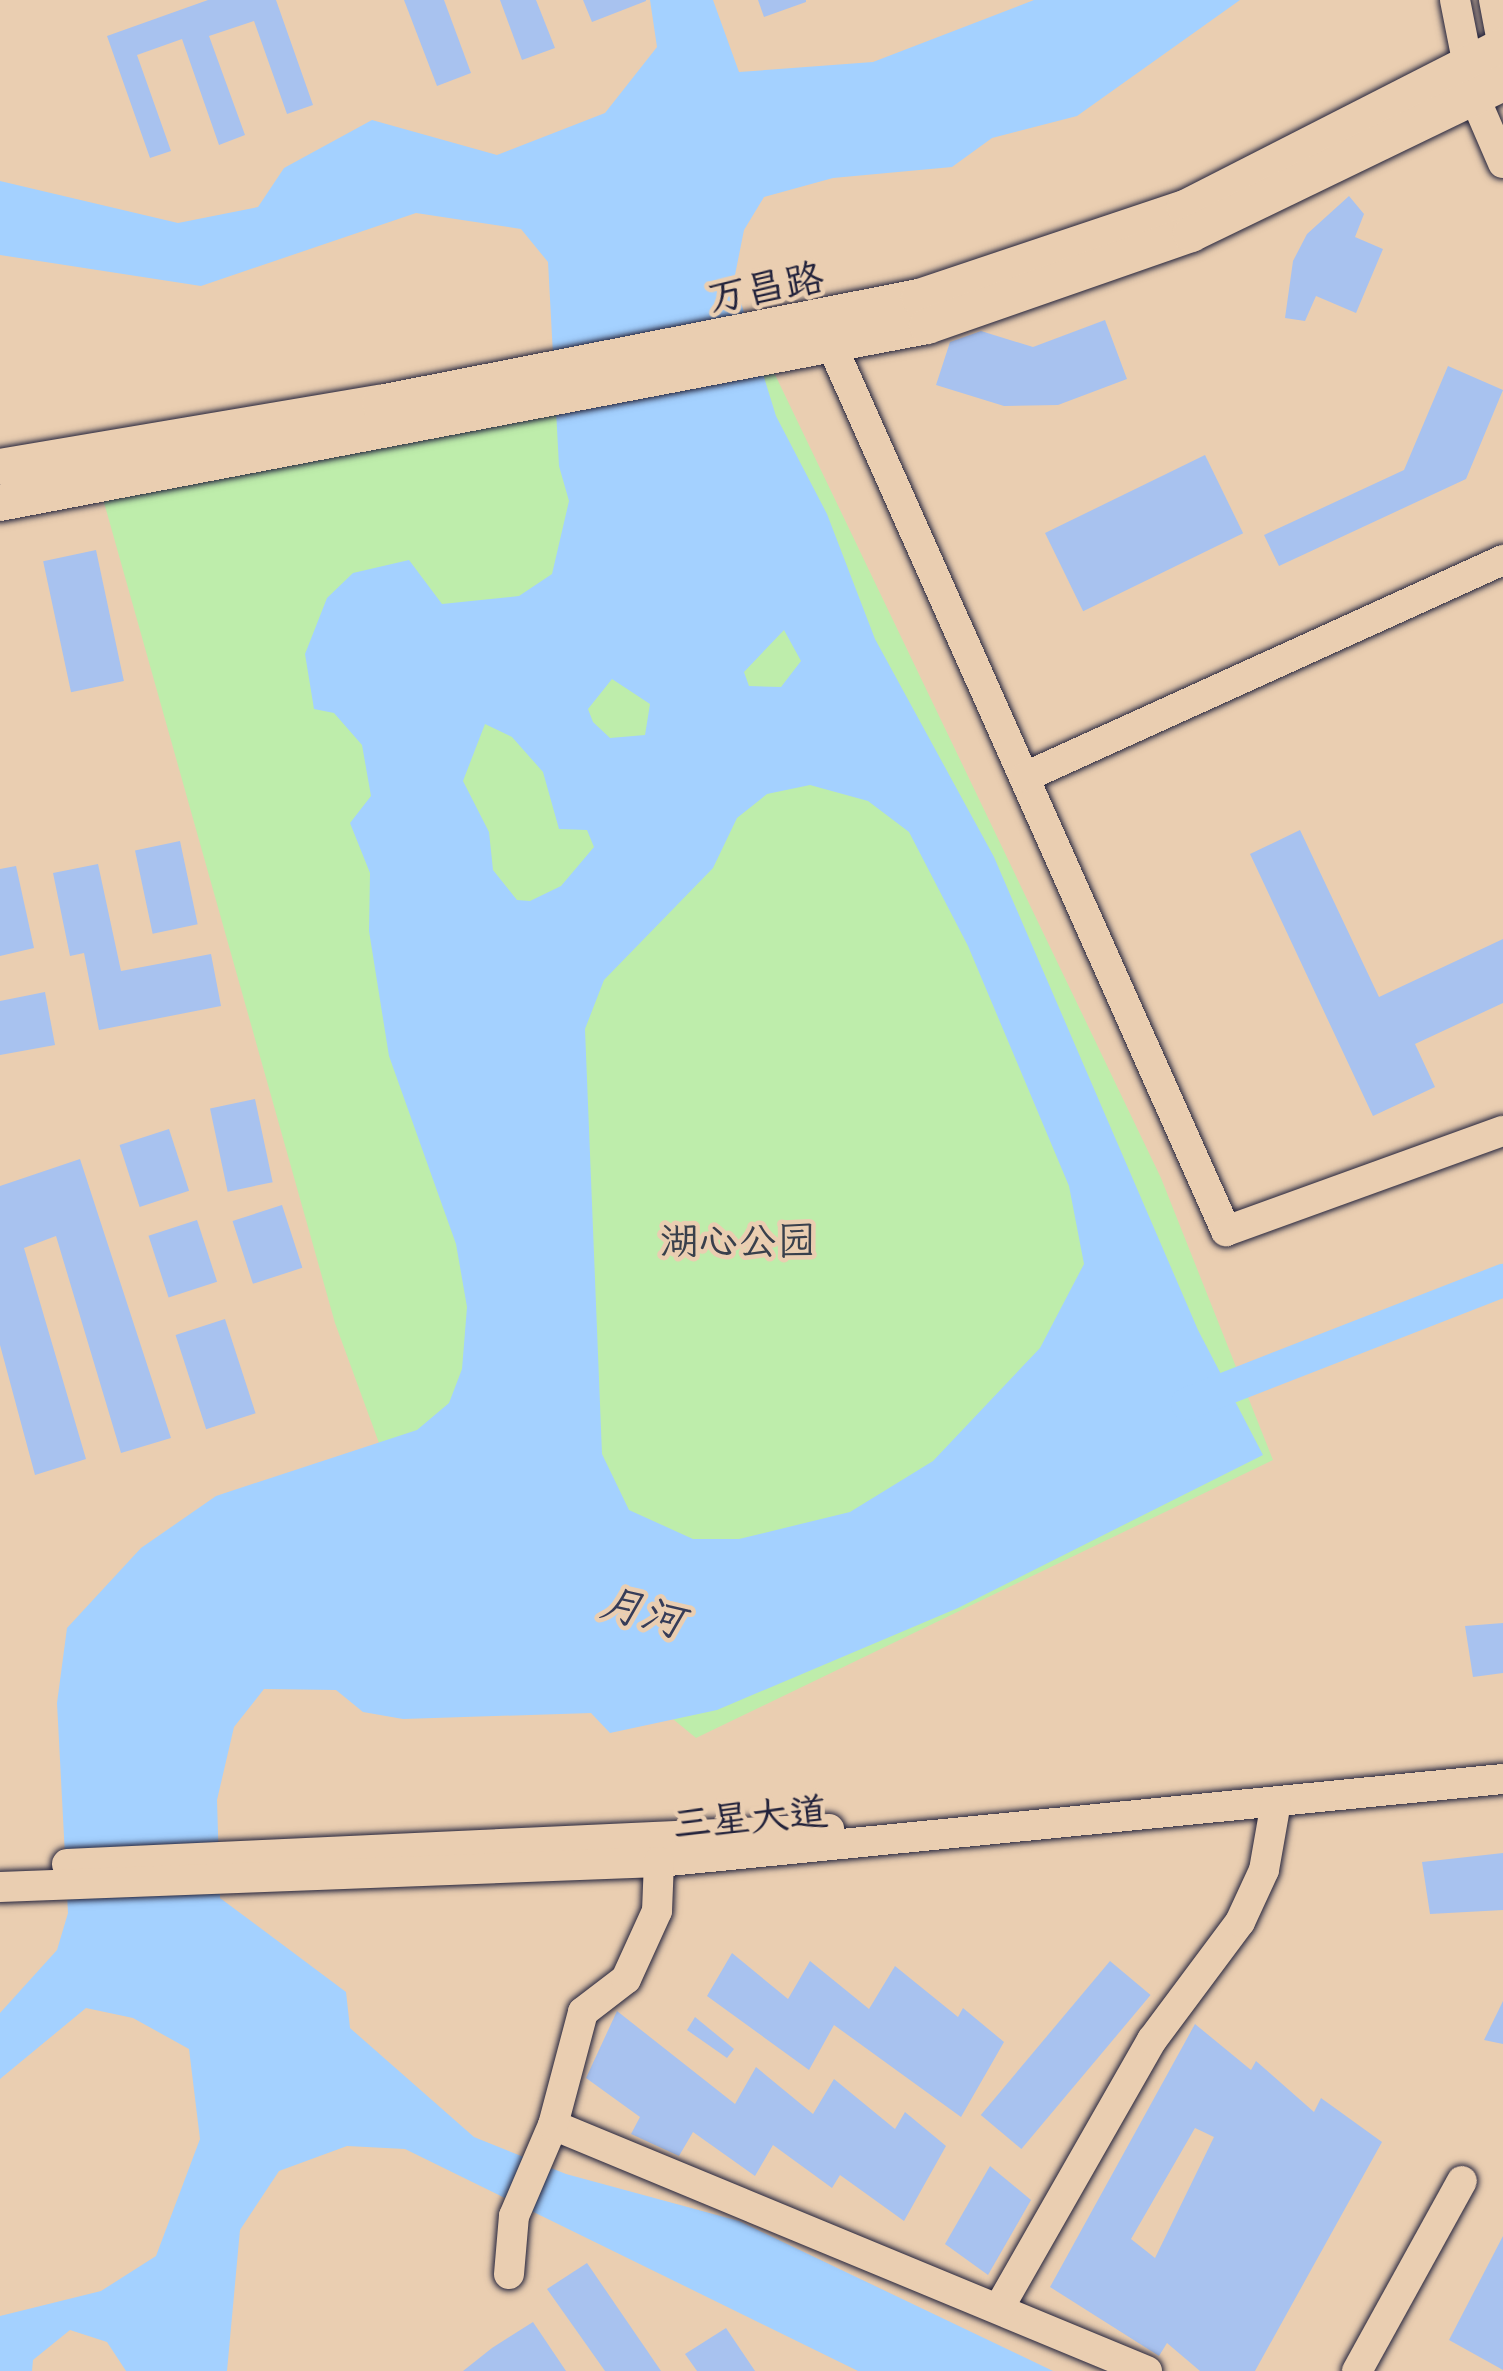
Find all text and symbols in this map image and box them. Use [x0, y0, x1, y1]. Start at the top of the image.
street label: 万昌路 [703, 251, 827, 319]
park label: 湖心公园 [660, 1215, 816, 1261]
water label: 月河 [596, 1573, 690, 1645]
street label: 三星大道 [670, 1785, 830, 1845]

